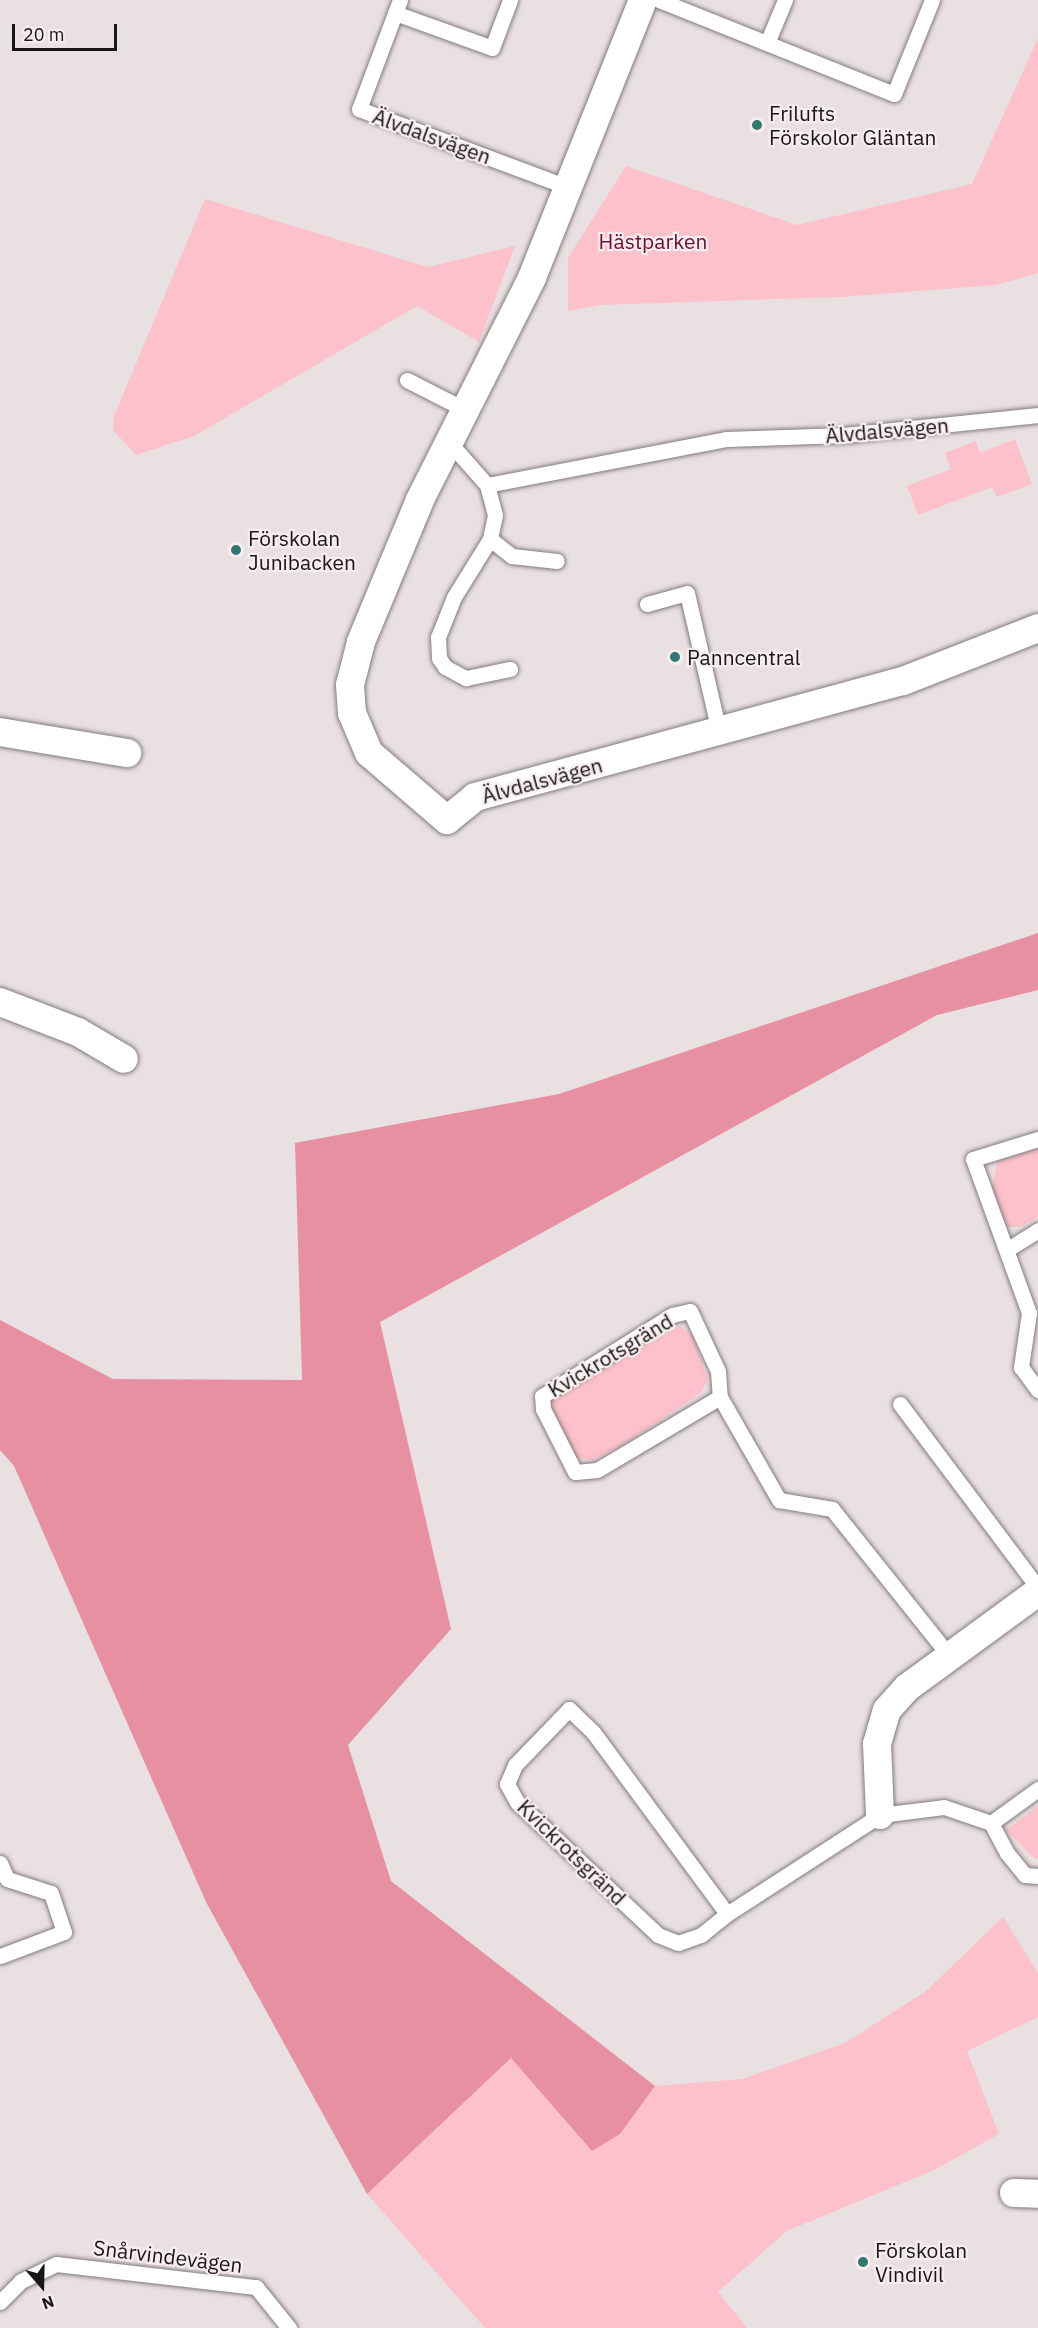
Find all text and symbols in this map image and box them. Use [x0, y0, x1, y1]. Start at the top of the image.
scale bar [15, 12, 120, 50]
text: 20 m [23, 23, 65, 46]
place label: Frilufts Förskolor Gläntan [769, 100, 936, 150]
street label: Älvdalsvägen [369, 103, 495, 169]
marker: Frilufts Förskolor Gläntan [750, 118, 764, 132]
park label: Hästparken [599, 228, 707, 254]
street label: Älvdalsvägen [824, 412, 950, 448]
place label: Förskolan Junibacken [248, 525, 356, 575]
marker: Förskolan Junibacken [229, 543, 243, 557]
place label: Panncentral [687, 644, 800, 670]
marker: Panncentral [668, 650, 682, 664]
street label: Älvdalsvägen [479, 752, 605, 808]
street label: Kvickrotsgränd [543, 1308, 677, 1402]
street label: Kvickrotsgränd [512, 1794, 632, 1910]
street label: Snårvindevägen [92, 2234, 244, 2278]
place label: Förskolan Vindivil [875, 2237, 967, 2287]
marker: Förskolan Vindivil [856, 2255, 870, 2269]
north arrow [12, 2256, 72, 2316]
text: N [39, 2292, 57, 2314]

